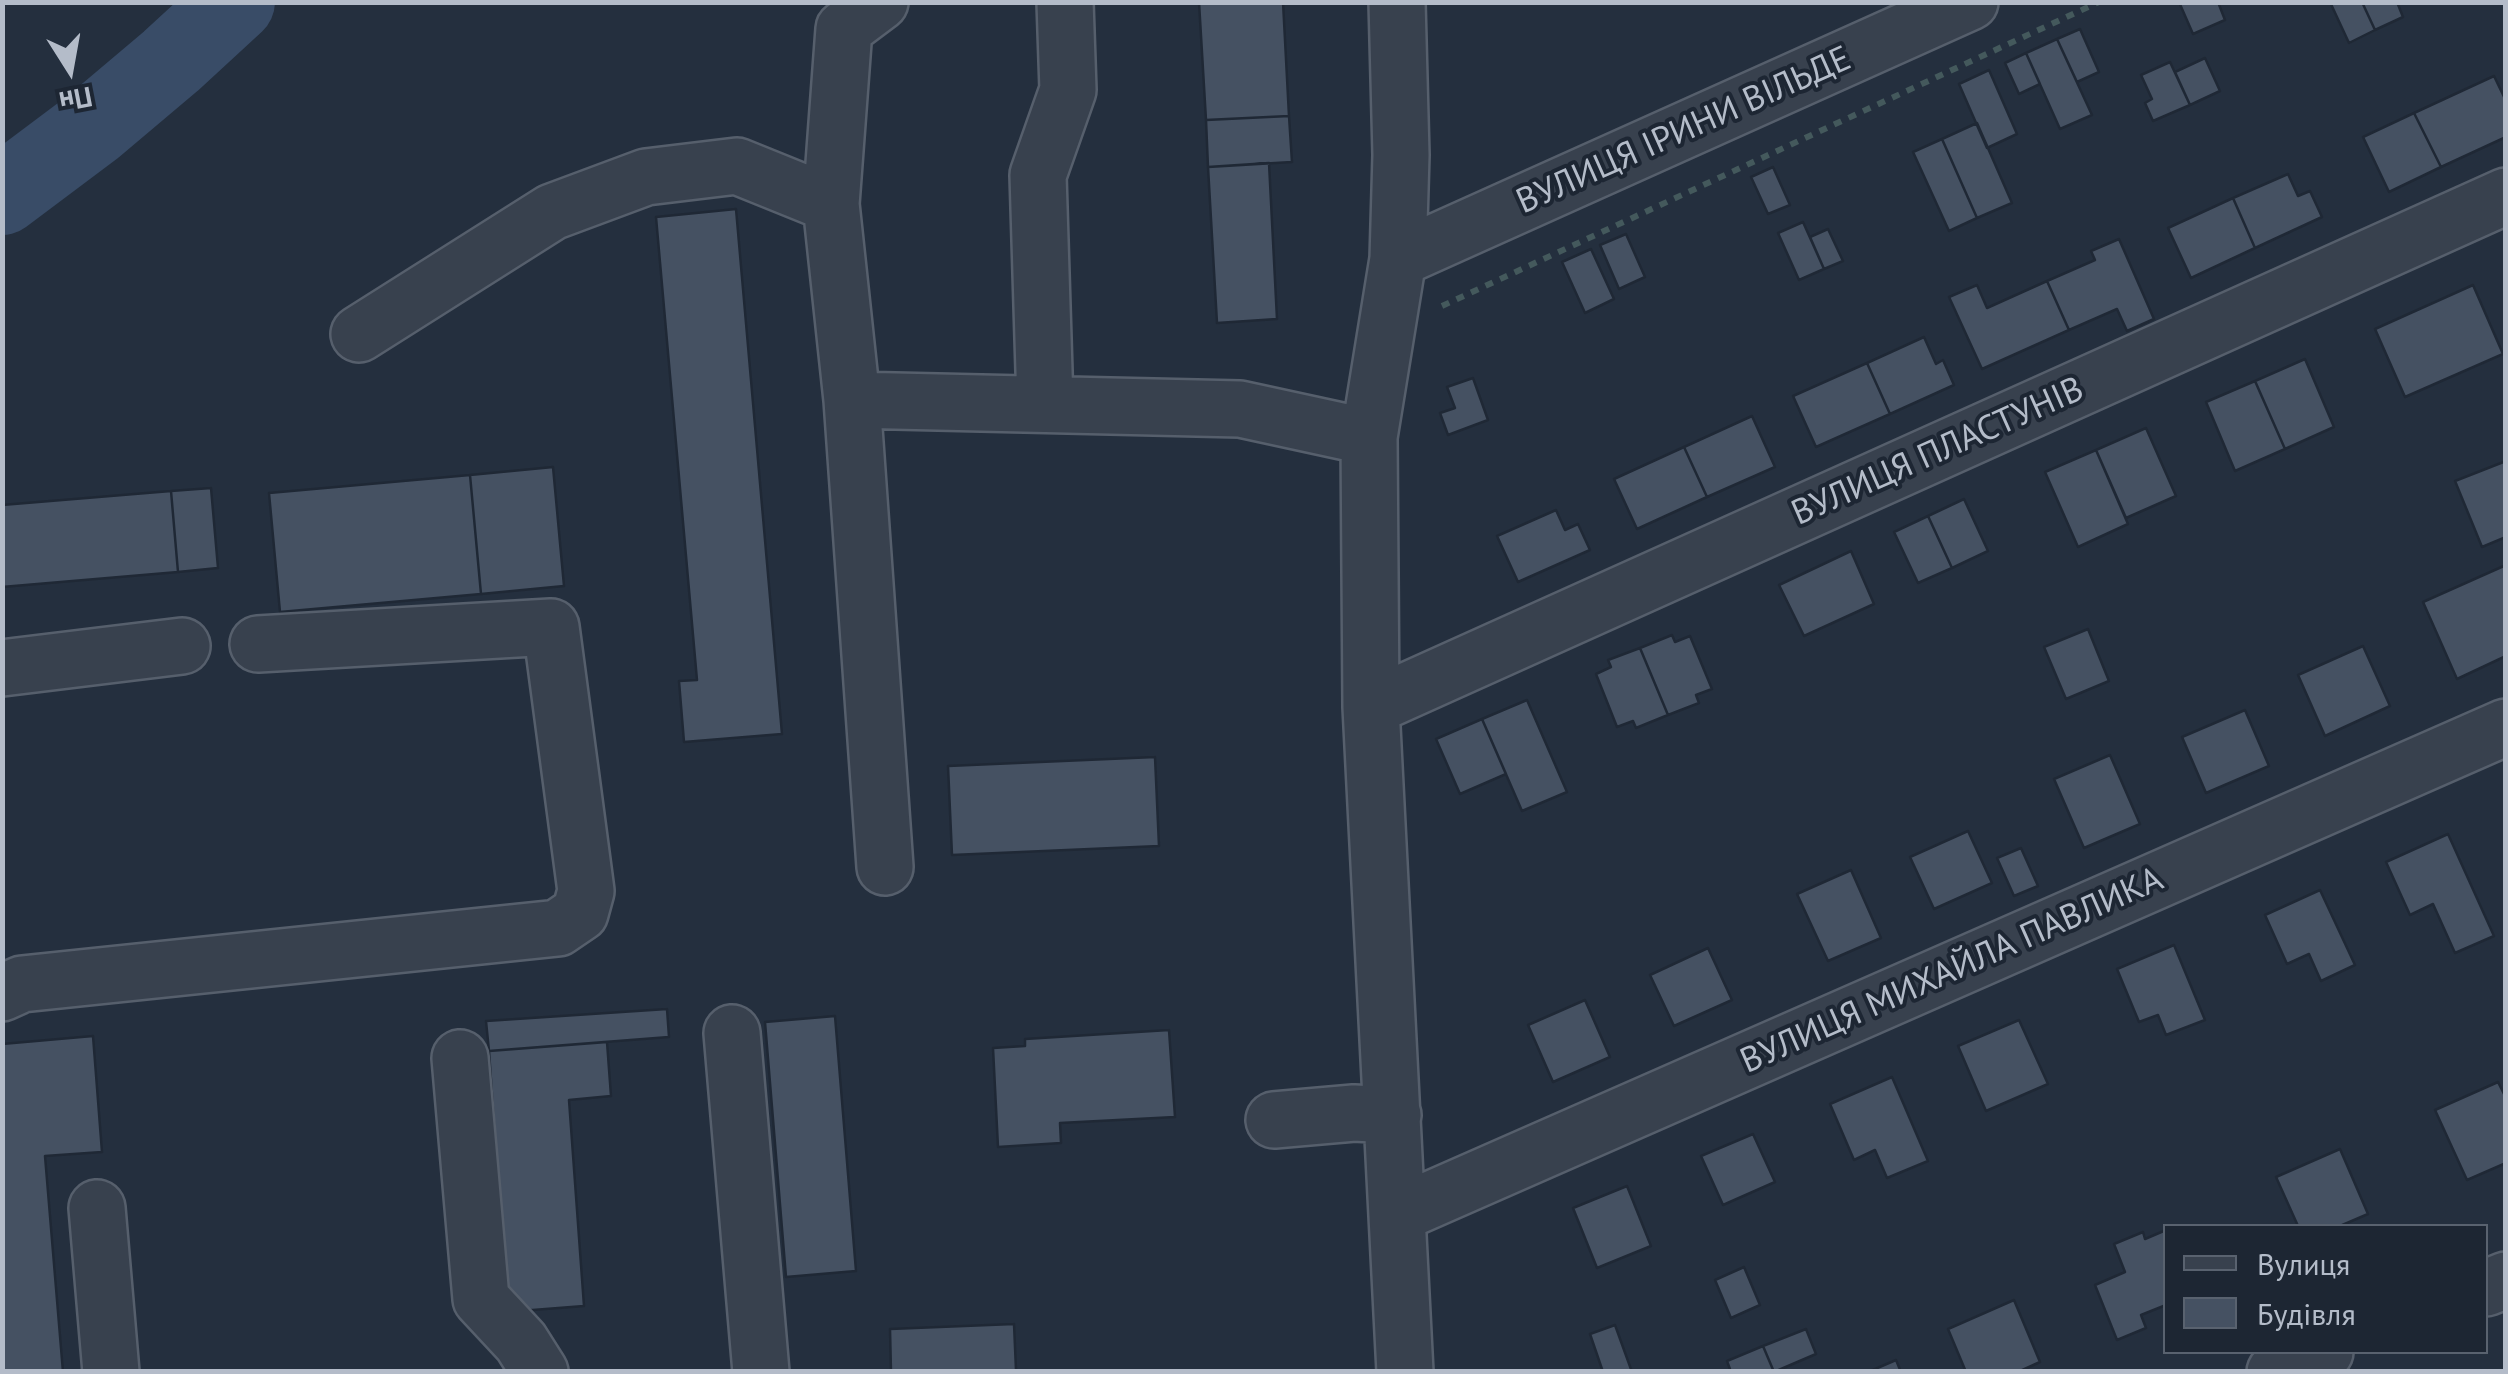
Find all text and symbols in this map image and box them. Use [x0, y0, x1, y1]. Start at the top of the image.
north arrow [20, 20, 120, 120]
street label: ВУЛИЦЯ ІРИНИ ВІЛЬДЕ [1510, 38, 1858, 224]
text: Пн [56, 79, 96, 121]
street label: ВУЛИЦЯ ПЛАСТУНІВ [1786, 369, 2090, 535]
street label: ВУЛИЦЯ МИХАЙЛА ПАВЛИКА [1734, 859, 2170, 1083]
legend [2163, 1224, 2488, 1354]
text: Вулиця [2257, 1244, 2350, 1283]
text: Будівля [2257, 1294, 2356, 1333]

